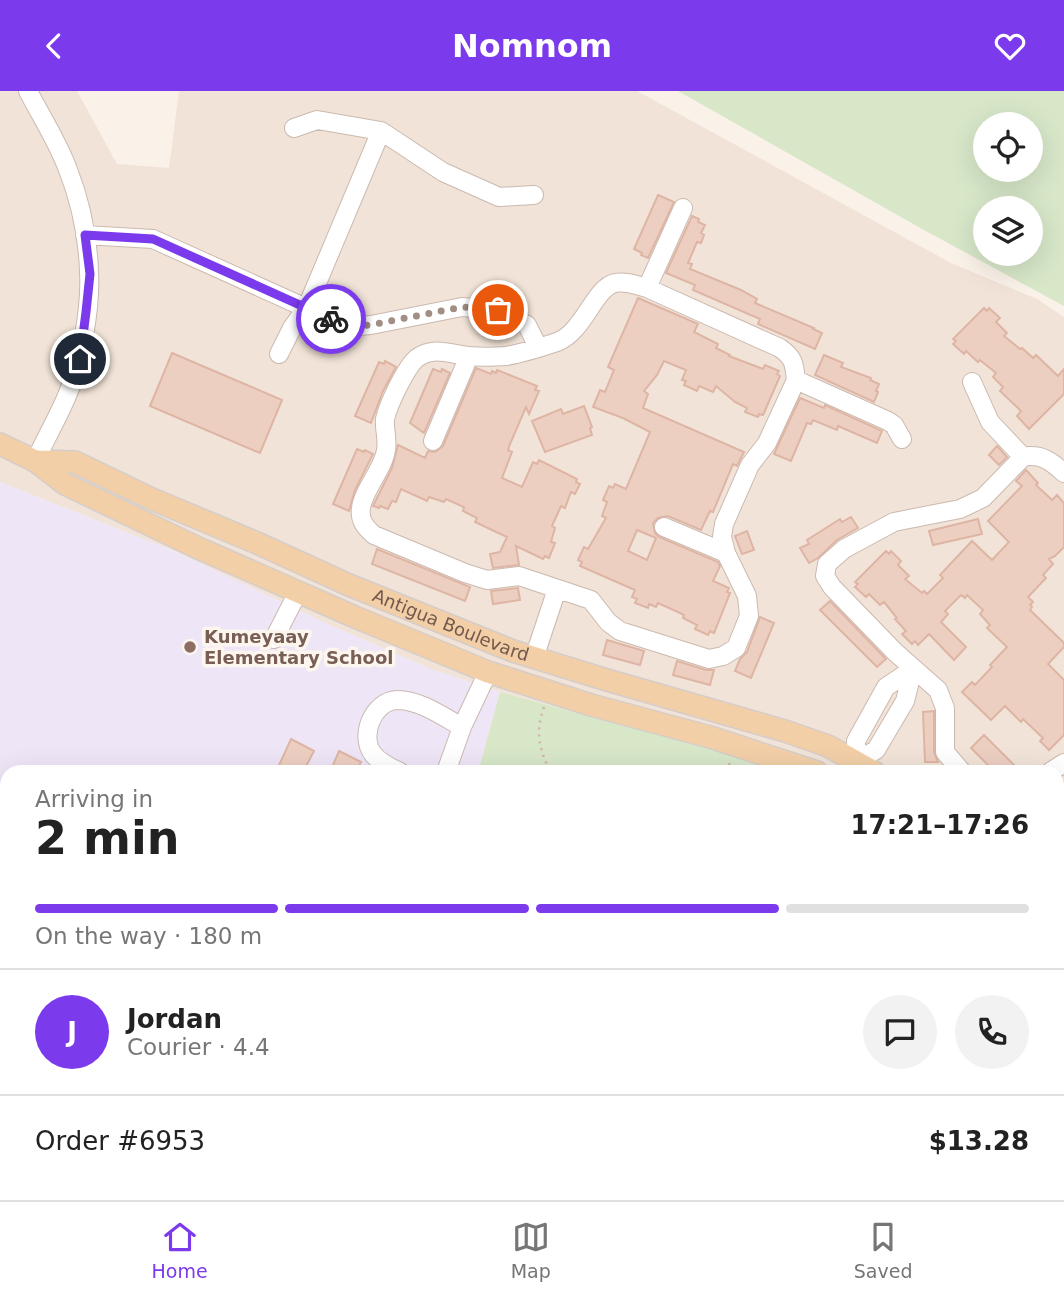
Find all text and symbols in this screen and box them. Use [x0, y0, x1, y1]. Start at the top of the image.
icon: back [35, 27, 73, 65]
text: Nomnom [452, 27, 612, 65]
icon: heart [991, 27, 1029, 65]
map controls [973, 112, 1043, 266]
button: locate [973, 112, 1043, 182]
button: layers [973, 196, 1043, 266]
pin [468, 280, 528, 340]
courier [296, 284, 366, 354]
icon: bag [479, 291, 517, 329]
icon: bike [312, 300, 350, 338]
pin [50, 329, 110, 389]
icon: home [61, 340, 99, 378]
street label: Antigua Boulevard [370, 585, 532, 665]
place label: Kumeyaay Elementary School [204, 626, 393, 668]
marker: Kumeyaay Elementary School [182, 639, 198, 655]
text: Arriving in [35, 786, 153, 812]
text: 17:21–17:26 [850, 810, 1029, 840]
text: 2 min [35, 811, 179, 865]
text: On the way · 180 m [35, 923, 262, 949]
button: chat [863, 995, 937, 1069]
button: phone [955, 995, 1029, 1069]
text: Jordan [127, 1004, 222, 1034]
text: J [67, 1017, 77, 1047]
text: Courier · 4.4 [127, 1034, 270, 1060]
text: Order #6953 [35, 1126, 205, 1156]
text: $13.28 [929, 1126, 1029, 1156]
tab: Home [152, 1218, 208, 1282]
tab: Map [511, 1218, 551, 1282]
tab: Saved [854, 1218, 912, 1282]

